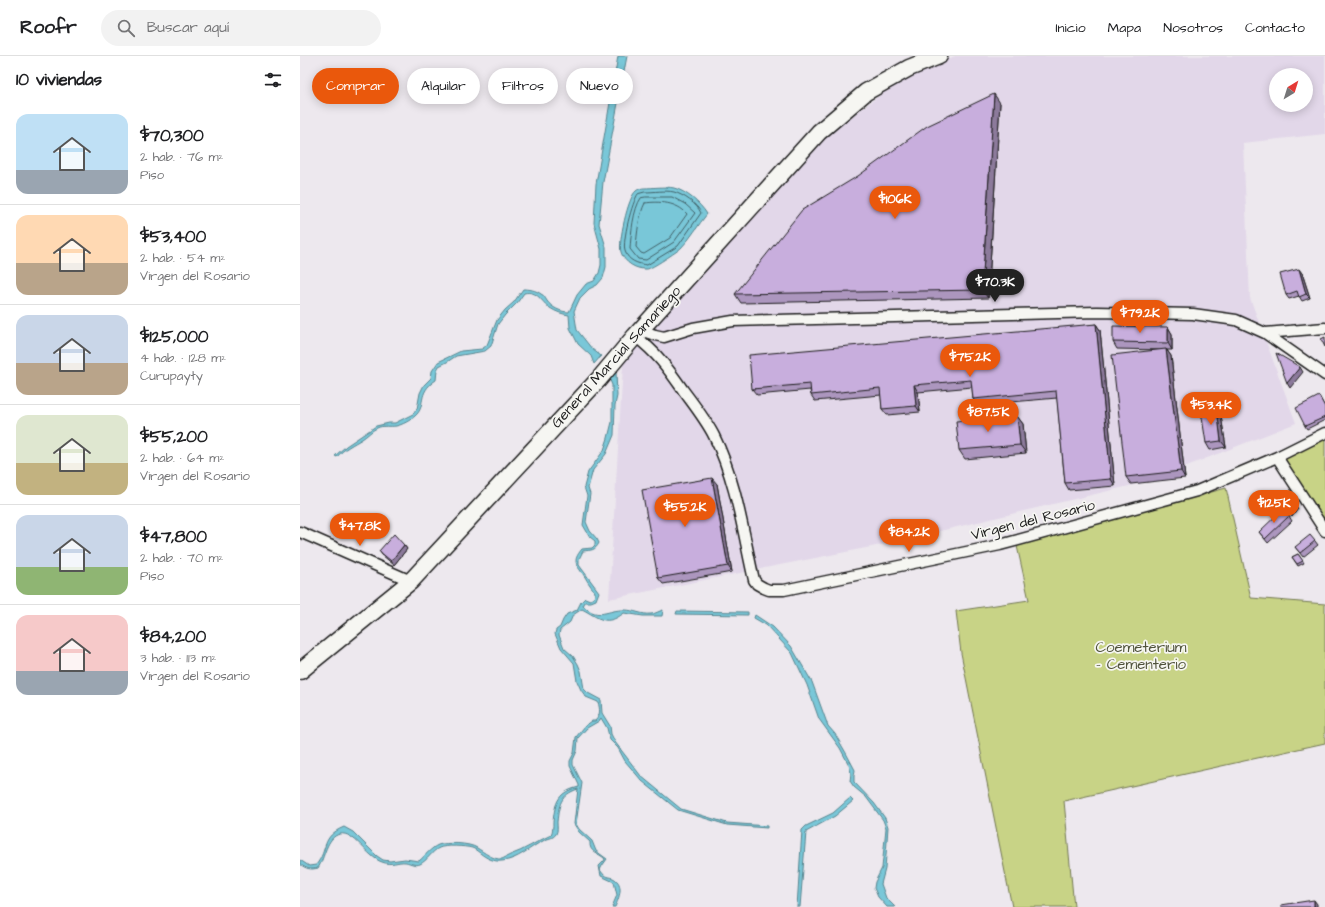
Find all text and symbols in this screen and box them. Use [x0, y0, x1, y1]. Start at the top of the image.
search box [101, 10, 381, 46]
text: Roofr [20, 14, 77, 41]
icon: search [115, 17, 137, 39]
text: Buscar aquí [147, 17, 229, 38]
text: Inicio [1055, 18, 1086, 38]
text: Mapa [1108, 18, 1141, 38]
text: Nosotros [1163, 18, 1223, 38]
text: Contacto [1245, 18, 1305, 38]
text: 10 viviendas [16, 68, 102, 92]
chip: Comprar [312, 68, 399, 104]
chip: Alquilar [407, 68, 480, 104]
chip: Filtros [488, 68, 558, 104]
chip: Nuevo [566, 68, 633, 104]
north arrow [1269, 68, 1313, 112]
map controls [1269, 68, 1313, 112]
icon: filters [262, 69, 284, 91]
text: $70,300 [140, 124, 204, 148]
icon: home [48, 130, 96, 178]
text: 2 hab. · 76 m² [140, 148, 223, 166]
text: Piso [140, 166, 164, 184]
pin: $106K [867, 186, 923, 220]
text: $106K [878, 190, 912, 208]
text: $53,400 [140, 225, 206, 249]
icon: home [48, 231, 96, 279]
text: 2 hab. · 54 m² [140, 249, 225, 267]
text: Virgen del Rosario [140, 267, 250, 285]
pin: $70.3K [962, 269, 1028, 303]
text: $70.3K [975, 273, 1015, 291]
street label: General Marcial Samaniego [546, 281, 687, 433]
pin: $79.2K [1107, 300, 1173, 334]
text: $79.2K [1120, 304, 1160, 322]
text: $125,000 [140, 325, 209, 349]
icon: home [48, 331, 96, 379]
pin: $75.2K [937, 344, 1003, 378]
text: $75.2K [949, 348, 991, 366]
text: 4 hab. · 128 m² [140, 349, 226, 367]
text: Curupayty [140, 367, 203, 385]
pin: $53.4K [1178, 392, 1244, 426]
text: $53.4K [1190, 396, 1232, 414]
pin: $87.5K [955, 399, 1021, 433]
text: $87.5K [967, 403, 1009, 421]
text: $55,200 [140, 425, 208, 449]
icon: home [48, 431, 96, 479]
text: 2 hab. · 64 m² [140, 449, 224, 467]
text: Virgen del Rosario [140, 467, 250, 485]
pin: $125K [1246, 490, 1302, 524]
pin: $55.2K [652, 494, 718, 528]
street label: Virgen del Rosario [969, 494, 1098, 546]
text: $125K [1257, 494, 1291, 512]
text: $55.2K [664, 498, 706, 516]
pin: $47.8K [327, 513, 393, 547]
text: $47.8K [339, 517, 381, 535]
pin: $84.2K [876, 519, 942, 553]
text: $84.2K [888, 523, 930, 541]
text: $47,800 [140, 525, 207, 549]
icon: home [48, 531, 96, 579]
text: 2 hab. · 70 m² [140, 549, 223, 567]
text: Piso [140, 567, 164, 585]
text: $84,200 [140, 625, 206, 649]
icon: home [48, 631, 96, 679]
park label: Coemeterium - Cementerio [1096, 637, 1187, 675]
text: 3 hab. · 113 m² [140, 649, 216, 667]
text: Virgen del Rosario [140, 667, 250, 685]

